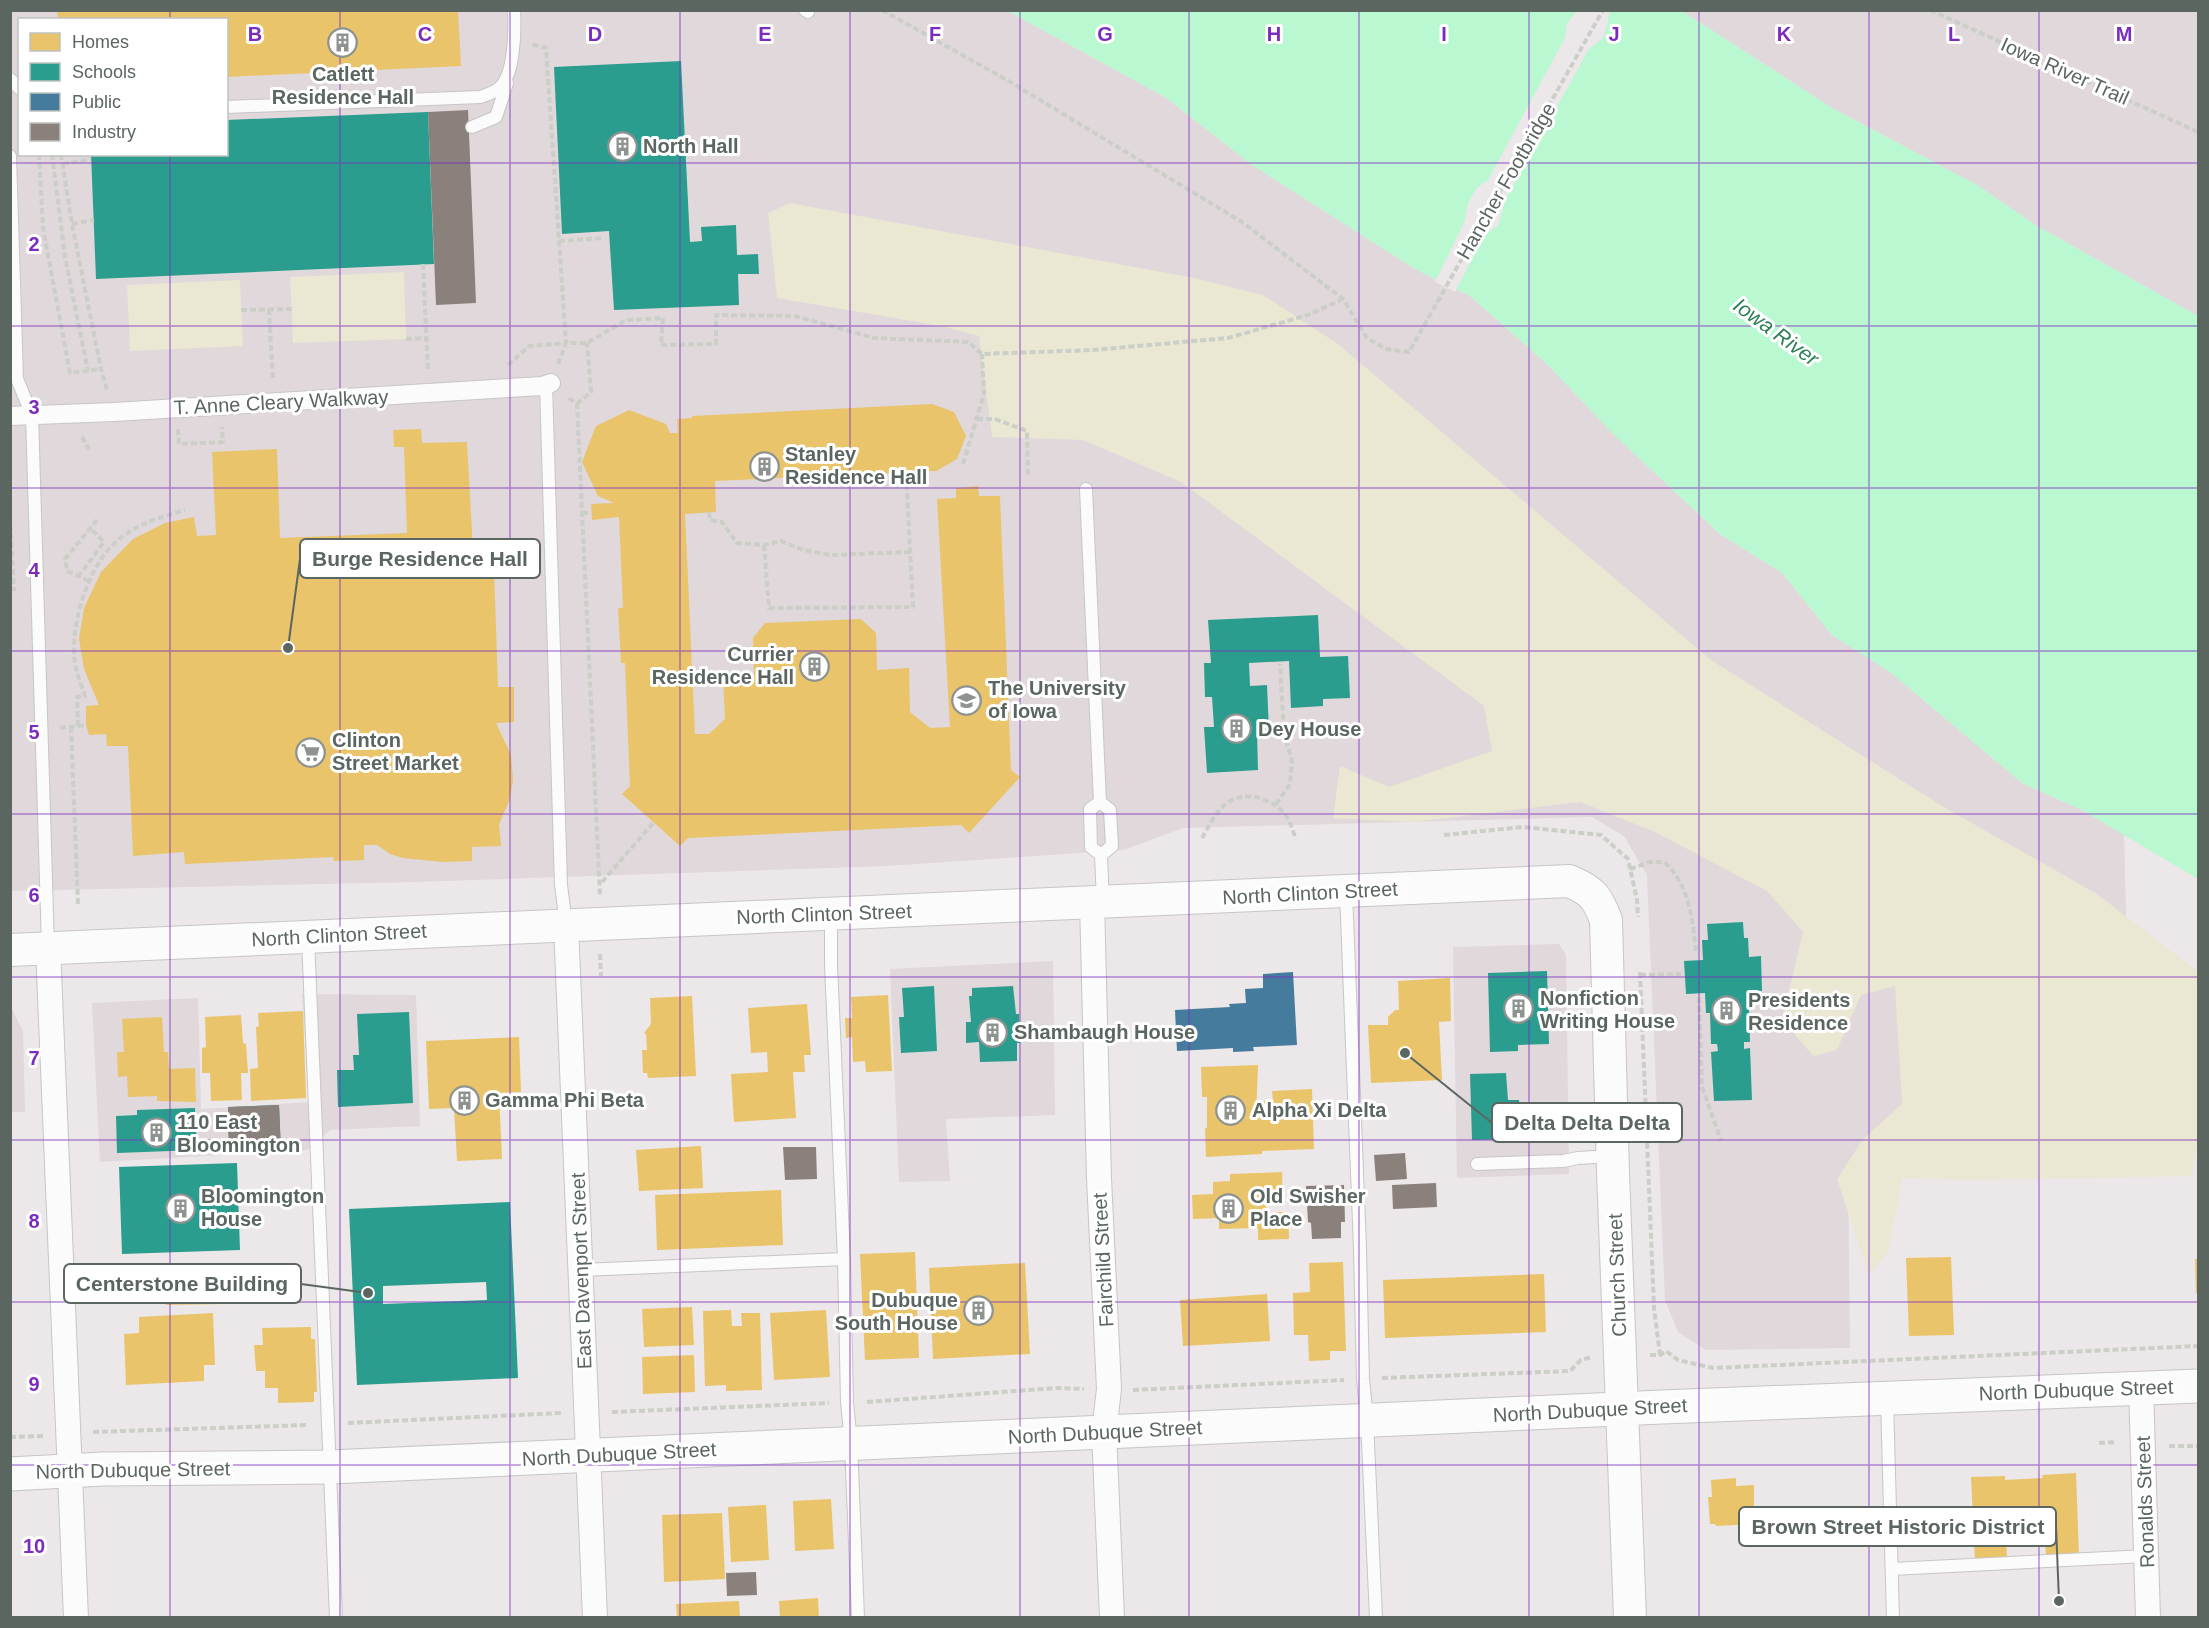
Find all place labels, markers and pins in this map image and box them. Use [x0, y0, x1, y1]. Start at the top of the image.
building icon: Catlett Residence Hall [327, 27, 359, 59]
place label: Catlett Residence Hall [272, 63, 414, 108]
building icon: North Hall [606, 130, 638, 162]
place label: North Hall [643, 135, 739, 157]
place label: Stanley Residence Hall [785, 443, 927, 488]
building icon: Stanley Residence Hall [748, 450, 780, 482]
callout: Burge Residence Hall [300, 539, 540, 578]
place label: Currier Residence Hall [652, 643, 794, 688]
building icon: Currier Residence Hall [799, 650, 831, 682]
place label: The University of Iowa [988, 677, 1127, 722]
school or university icon: The University of Iowa [951, 684, 983, 716]
building icon: Dey House [1221, 713, 1253, 745]
place label: Dey House [1258, 718, 1361, 740]
place label: Clinton Street Market [332, 729, 459, 774]
supermarket icon: Clinton Street Market [295, 736, 327, 768]
place label: Nonfiction Writing House [1540, 987, 1675, 1032]
place label: Presidents Residence [1748, 989, 1850, 1034]
building icon: Nonfiction Writing House [1503, 993, 1535, 1025]
building icon: Presidents Residence [1711, 995, 1743, 1027]
building icon: Shambaugh House [977, 1016, 1009, 1048]
place label: Shambaugh House [1014, 1021, 1195, 1043]
building icon: Gamma Phi Beta [448, 1084, 480, 1116]
place label: Gamma Phi Beta [485, 1089, 645, 1111]
building icon: Alpha Xi Delta [1215, 1094, 1247, 1126]
place label: Alpha Xi Delta [1252, 1099, 1387, 1121]
callout: Delta Delta Delta [1492, 1103, 1682, 1142]
place label: 110 East Bloomington [177, 1111, 300, 1156]
building icon: 110 East Bloomington [140, 1117, 172, 1149]
place label: Bloomington House [201, 1185, 324, 1230]
place label: Old Swisher Place [1250, 1185, 1366, 1230]
building icon: Bloomington House [164, 1192, 196, 1224]
building icon: Old Swisher Place [1213, 1192, 1245, 1224]
callout: Centerstone Building [64, 1264, 301, 1303]
place label: Dubuque South House [835, 1289, 958, 1334]
building icon: Dubuque South House [963, 1295, 995, 1327]
callout: Brown Street Historic District [1739, 1507, 2056, 1546]

